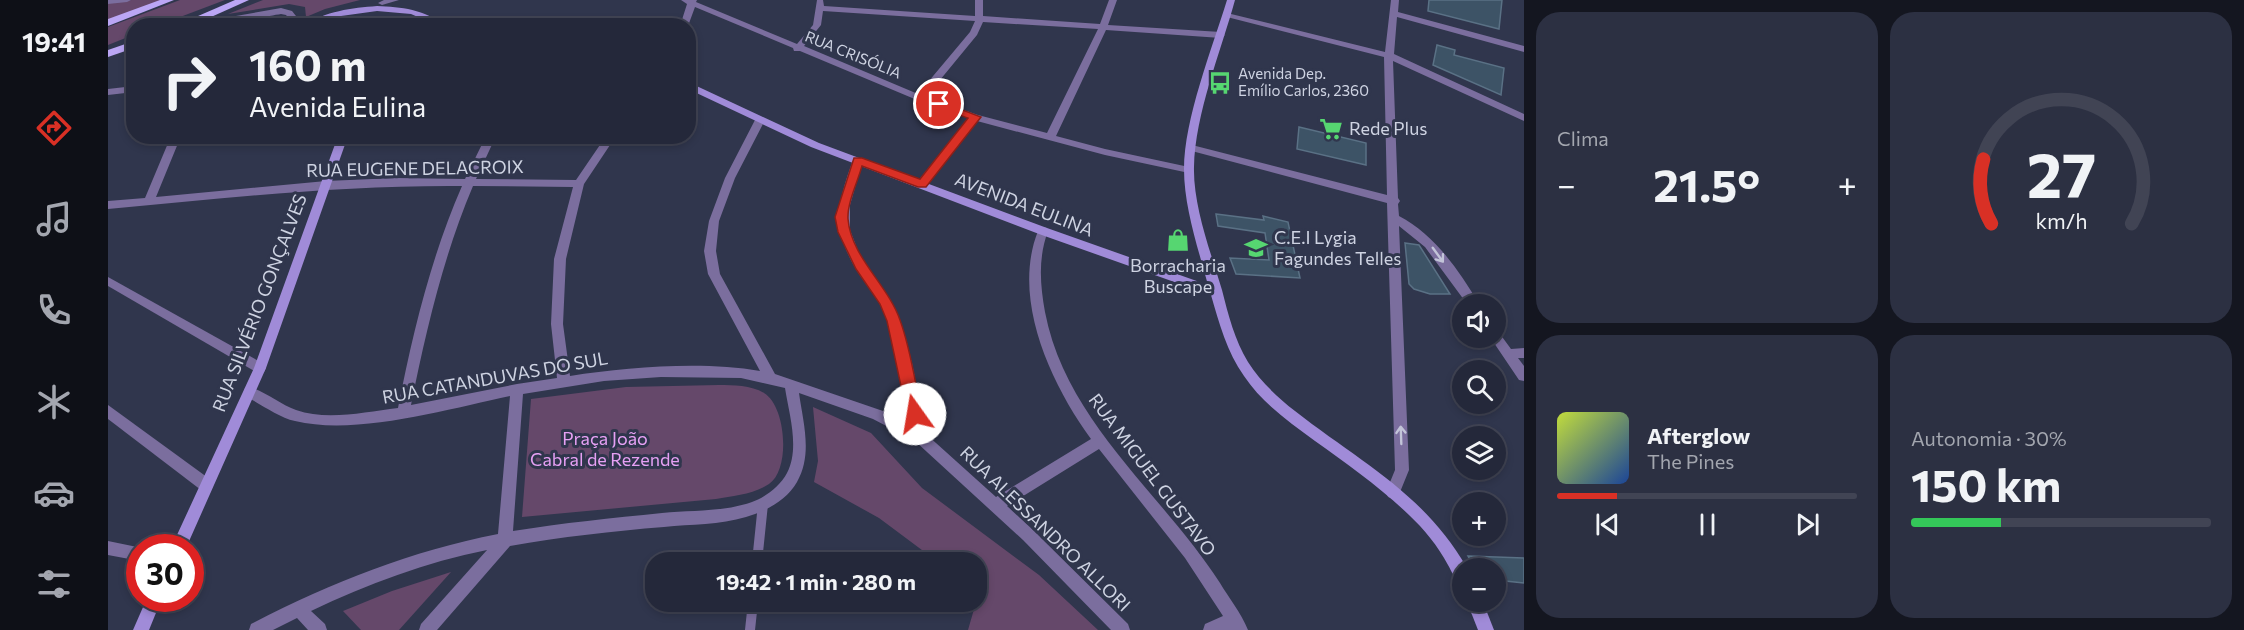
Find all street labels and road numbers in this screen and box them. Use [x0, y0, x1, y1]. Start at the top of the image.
street label: RUA CRISÓLIA [803, 26, 904, 82]
street label: RUA EUGENE DELACROIX [306, 155, 524, 181]
street label: AVENIDA EULINA [952, 168, 1097, 241]
street label: RUA SILVÉRIO GONÇALVES [207, 191, 311, 415]
street label: RUA CATANDUVAS DO SUL [380, 346, 609, 408]
street label: RUA MIGUEL GUSTAVO [1085, 389, 1221, 560]
street label: RUA ALESSANDRO ALLORI [956, 441, 1135, 616]

